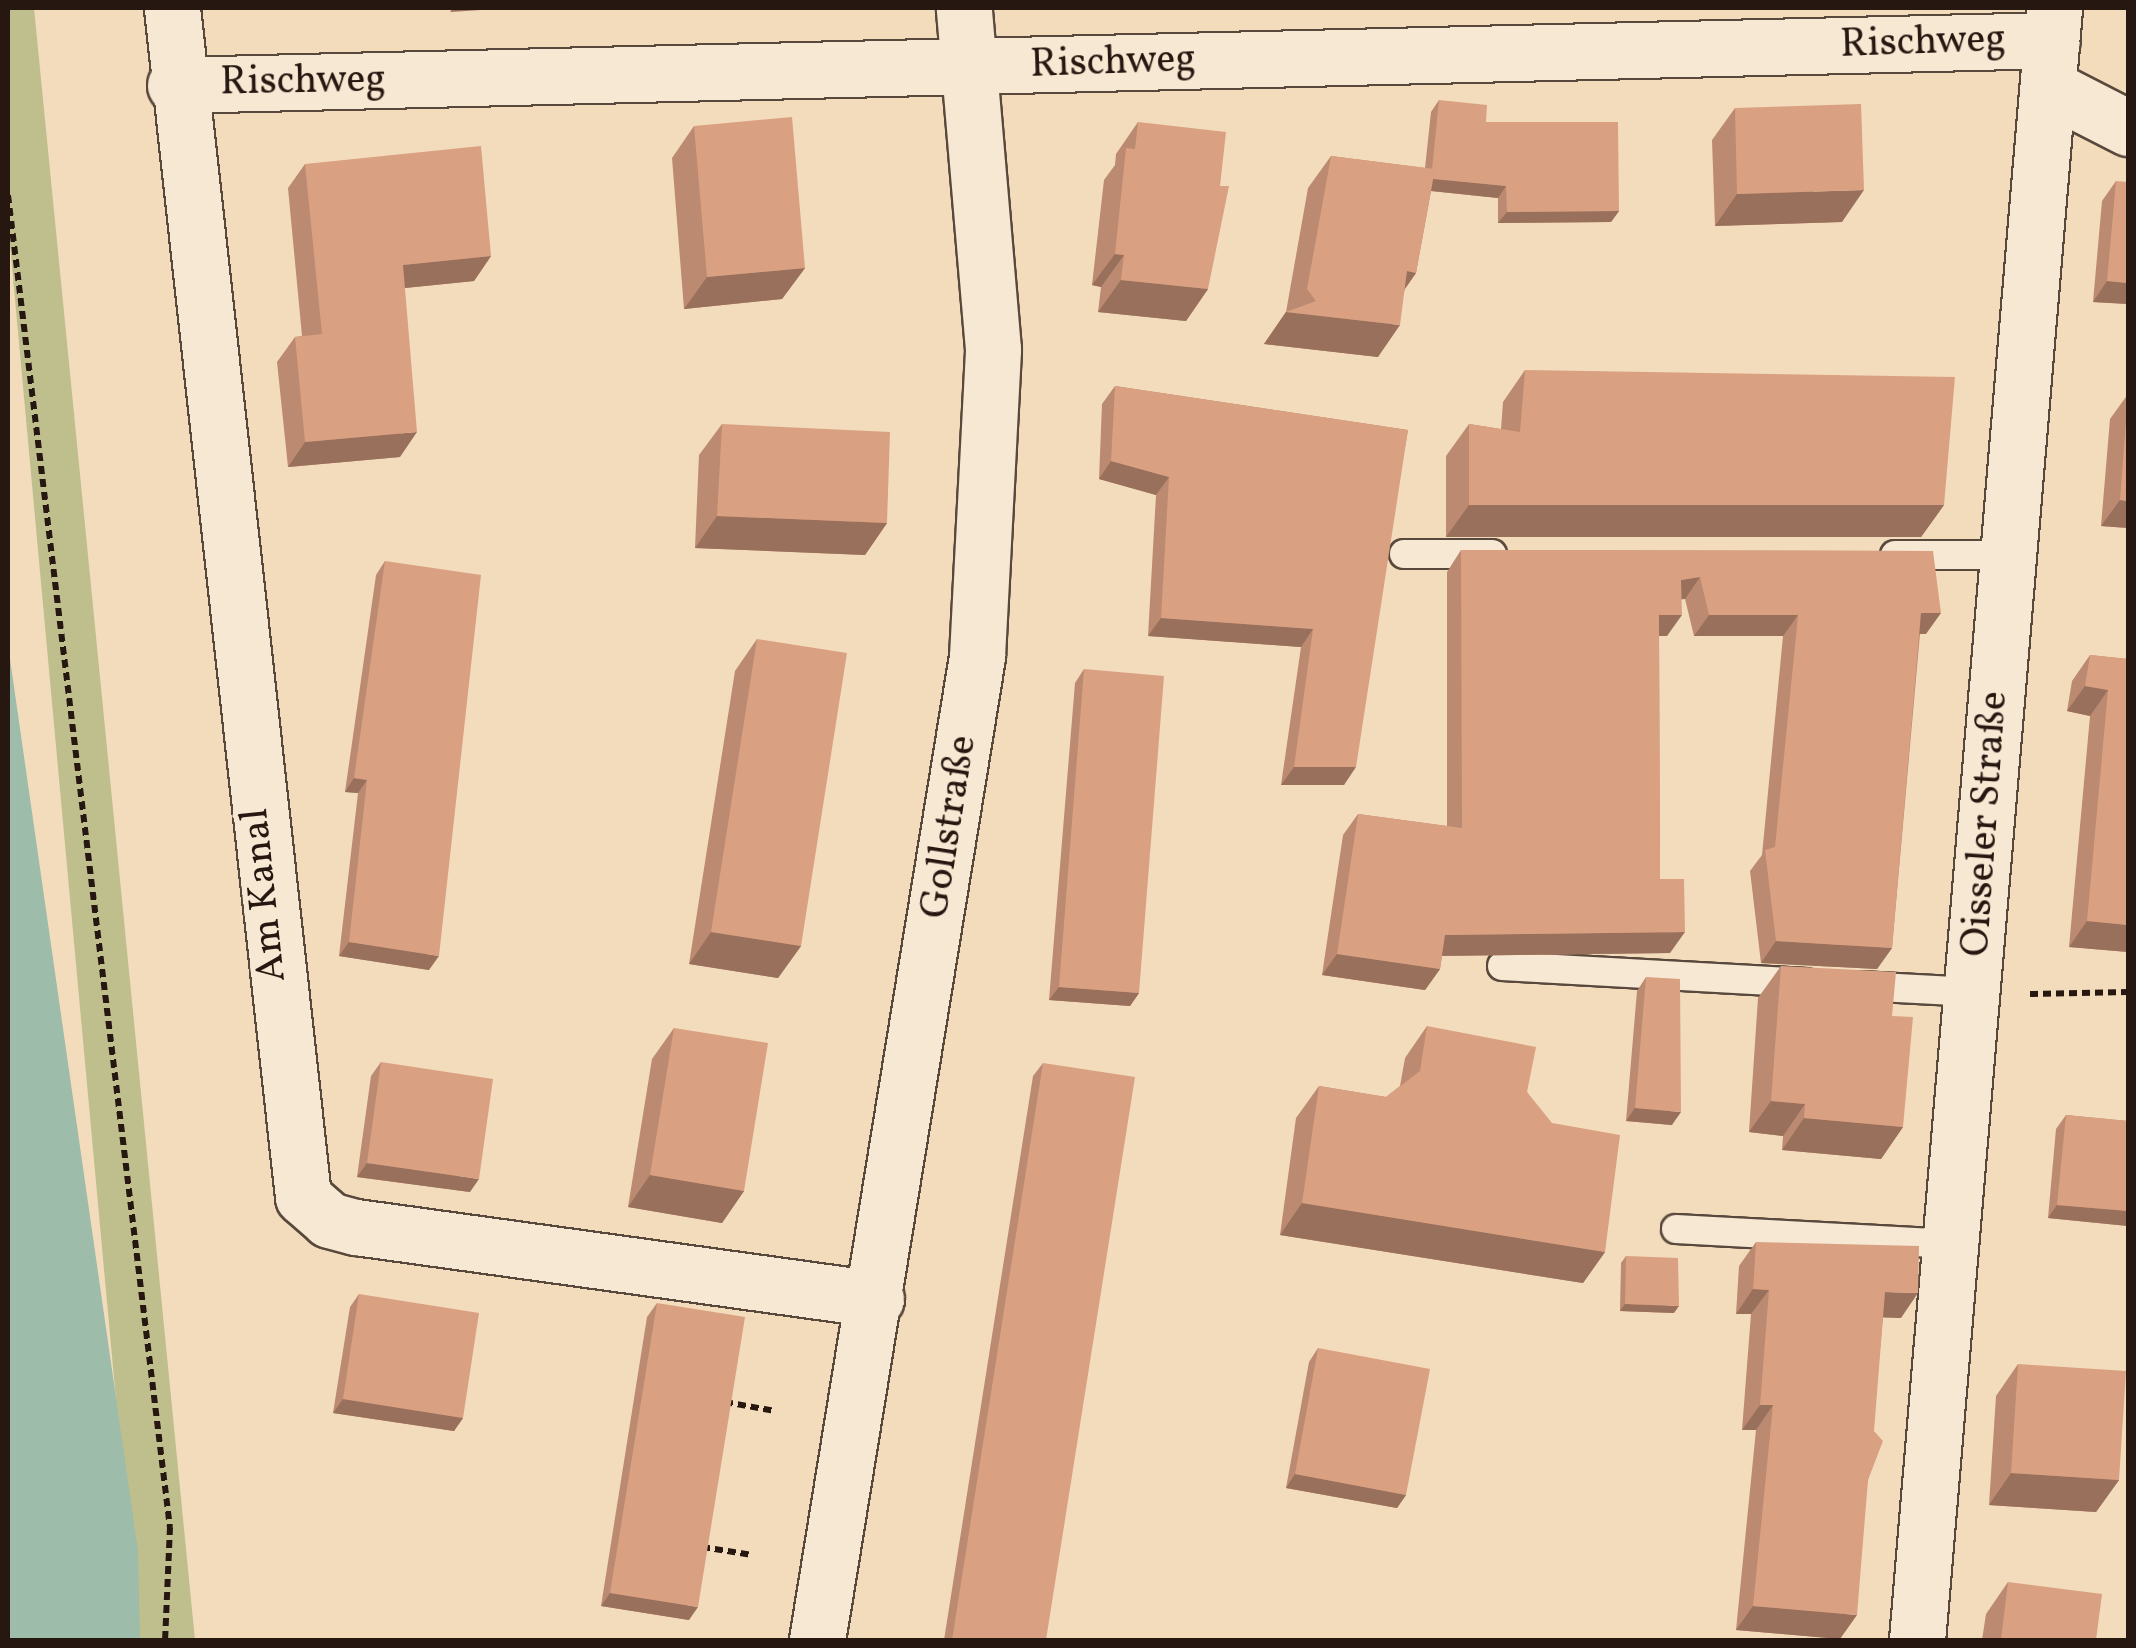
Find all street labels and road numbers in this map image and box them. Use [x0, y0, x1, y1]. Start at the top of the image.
street label: Rischweg [1839, 16, 2007, 70]
street label: Rischweg [1029, 36, 1197, 90]
street label: Rischweg [220, 57, 386, 107]
street label: Oisseler Straße [1953, 690, 2019, 958]
street label: Gollstraße [912, 732, 988, 922]
street label: Am Kanal [232, 806, 298, 984]

